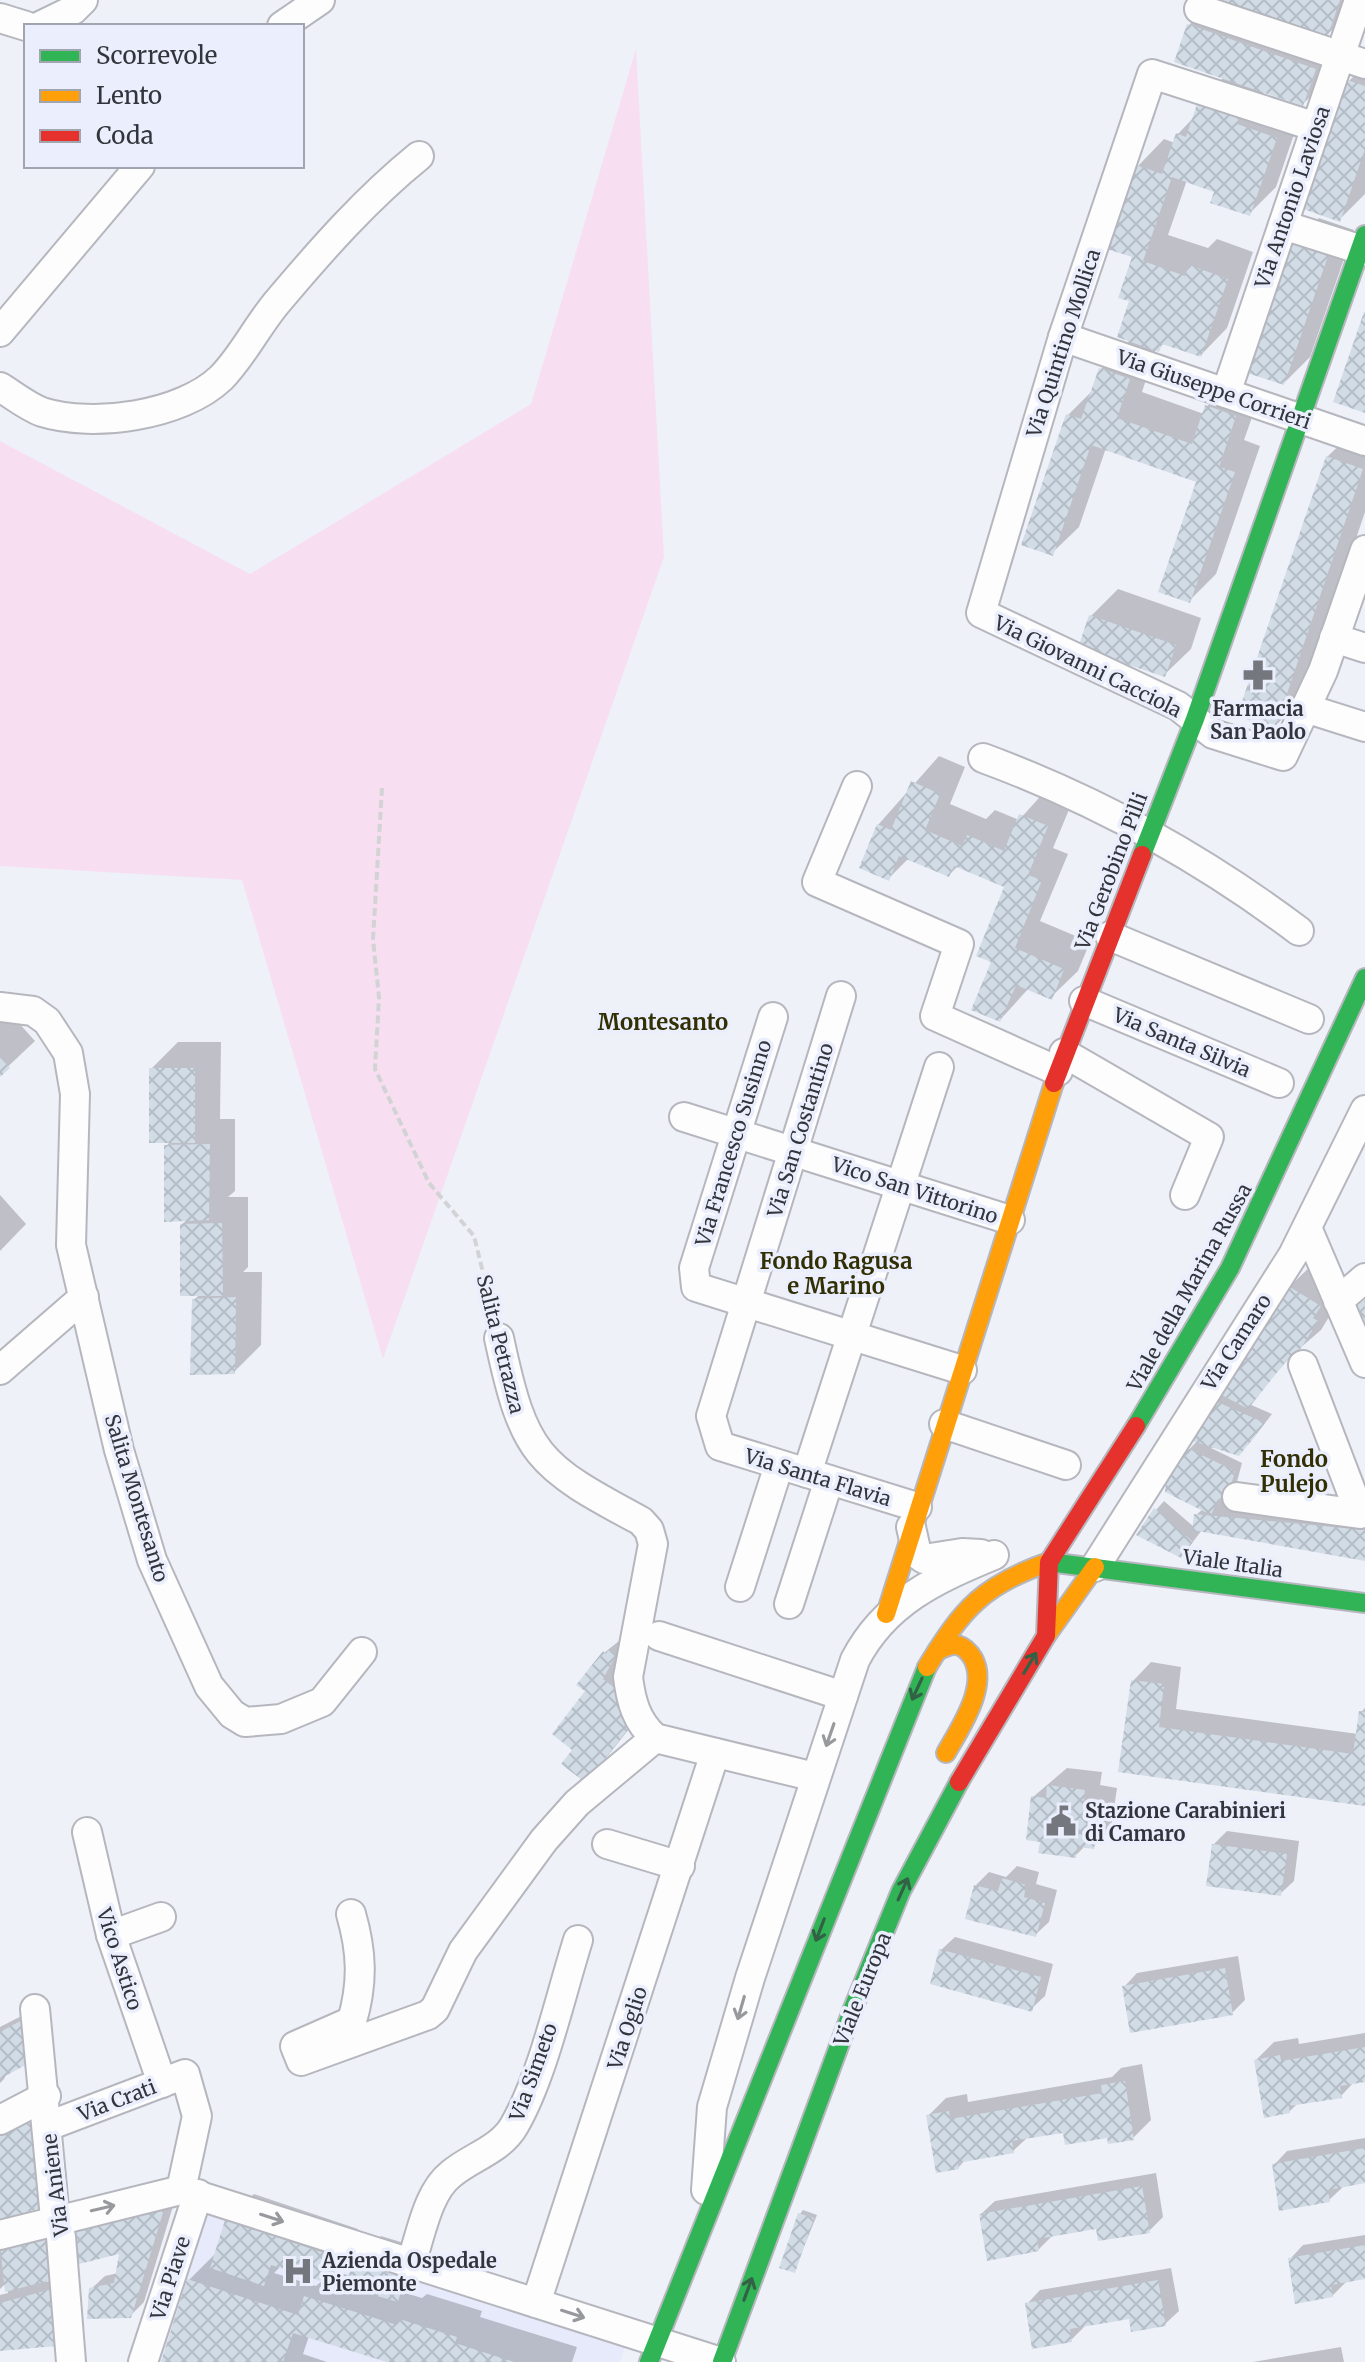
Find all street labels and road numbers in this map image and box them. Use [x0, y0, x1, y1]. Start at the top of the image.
street label: Via Antonio Laviosa [1249, 102, 1335, 292]
street label: Via Quintino Mollica [1020, 245, 1105, 441]
street label: Via Giuseppe Corrieri [1113, 344, 1314, 434]
street label: Via Giovanni Cacciola [989, 609, 1186, 722]
street label: Via Gerobino Pilli [1069, 789, 1153, 954]
street label: Via Santa Silvia [1109, 1001, 1255, 1082]
street label: Via Francesco Susinno [689, 1036, 776, 1250]
street label: Via San Costantino [761, 1039, 839, 1221]
street label: Vico San Vittorino [828, 1151, 1002, 1229]
street label: Viale della Marina Russa [1121, 1178, 1257, 1396]
street label: Salita Petrazza [472, 1272, 530, 1416]
street label: Via Camaro [1195, 1289, 1277, 1396]
street label: Salita Montesanto [100, 1411, 174, 1585]
street label: Via Santa Flavia [741, 1443, 895, 1511]
street label: Viale Italia [1180, 1543, 1285, 1582]
street label: Vico Astico [91, 1904, 148, 2013]
street label: Viale Europa [828, 1928, 896, 2050]
street label: Via Oglio [602, 1983, 652, 2074]
street label: Via Simeto [503, 2019, 562, 2125]
street label: Via Crati [73, 2074, 160, 2127]
street label: Via Aniene [36, 2132, 74, 2239]
street label: Via Piave [144, 2233, 195, 2324]

